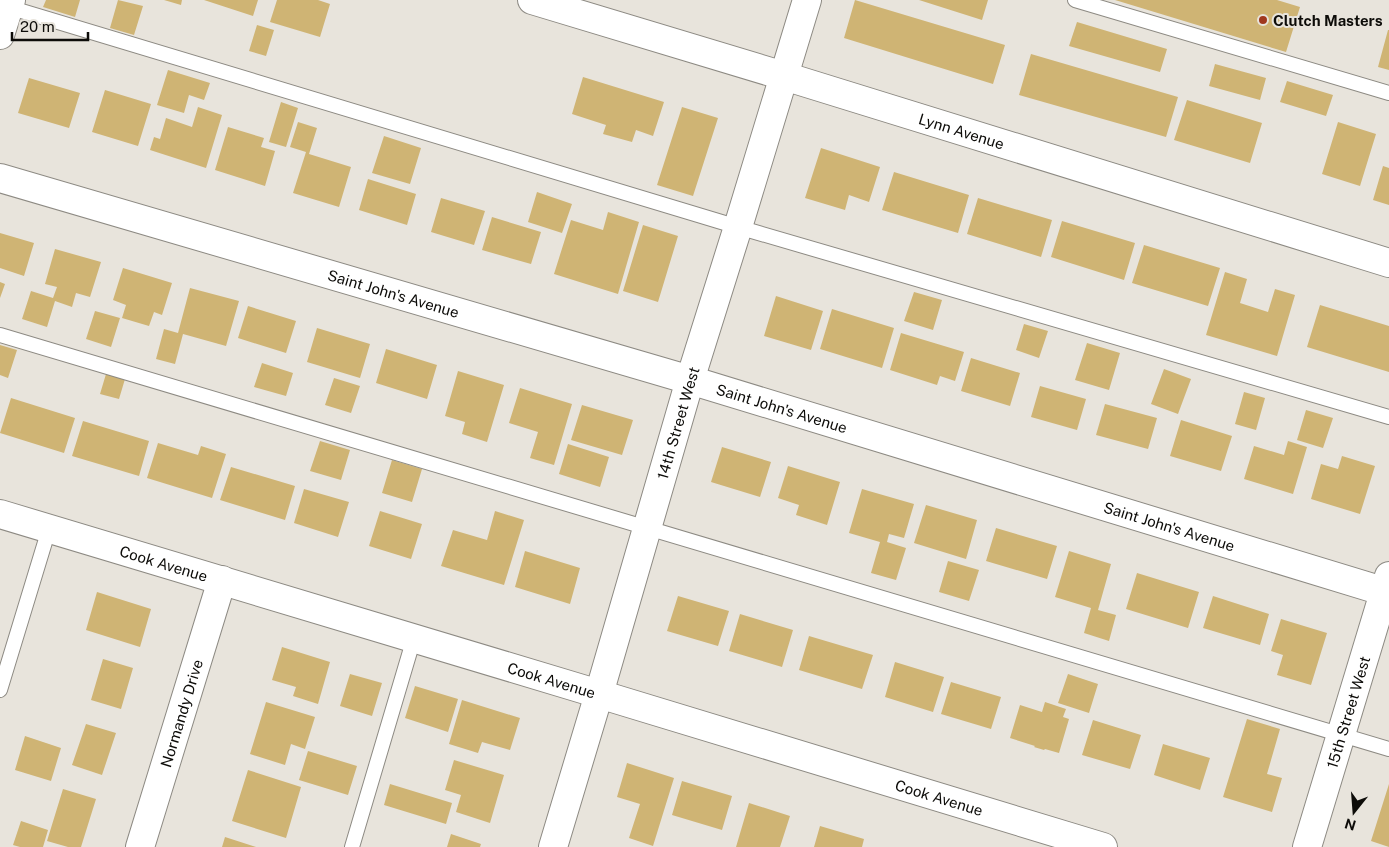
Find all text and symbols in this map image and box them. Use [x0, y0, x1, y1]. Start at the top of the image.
scale bar [12, 10, 89, 42]
place label: Clutch Masters [1273, 12, 1383, 29]
marker: Clutch Masters [1257, 14, 1269, 26]
text: 20 m [20, 18, 55, 35]
street label: Lynn Avenue [917, 110, 1006, 152]
street label: Saint John's Avenue [326, 266, 461, 320]
street label: 14th Street West [653, 364, 702, 481]
street label: Saint John's Avenue [714, 380, 849, 436]
street label: Saint John's Avenue [1102, 498, 1237, 554]
street label: Cook Avenue [118, 542, 210, 584]
street label: 15th Street West [1323, 654, 1373, 770]
street label: Normandy Drive [157, 657, 206, 769]
street label: Cook Avenue [506, 659, 598, 701]
street label: Cook Avenue [893, 776, 985, 819]
north arrow [1329, 787, 1379, 837]
text: N [1343, 815, 1358, 834]

